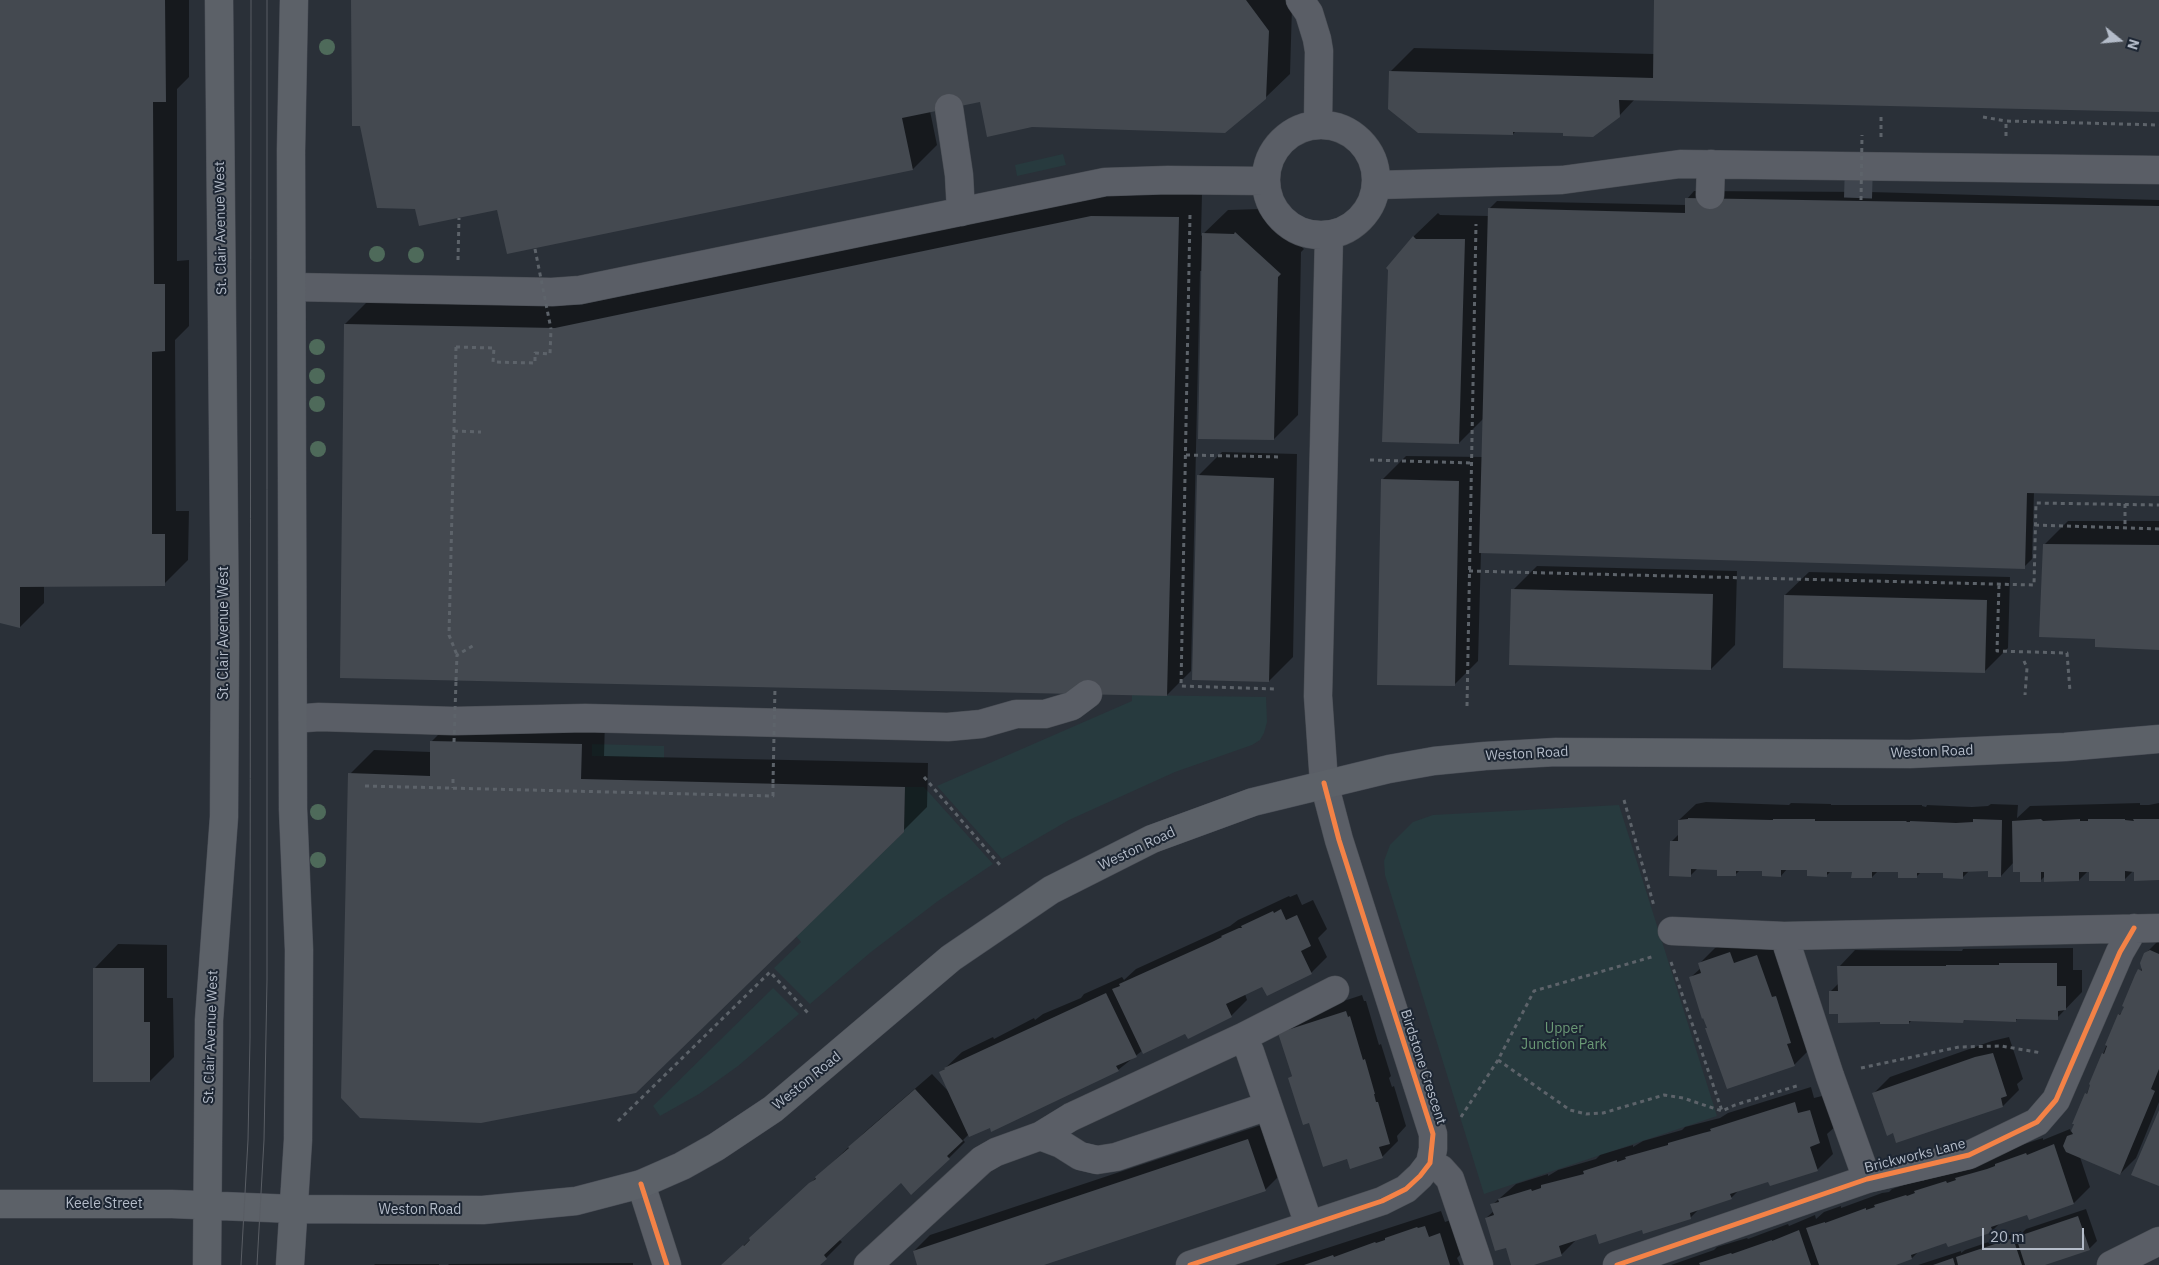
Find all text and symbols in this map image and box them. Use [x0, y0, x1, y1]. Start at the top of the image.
north arrow [2094, 15, 2144, 65]
text: N [2123, 37, 2143, 52]
street label: St. Clair Avenue West [211, 161, 231, 295]
street label: St. Clair Avenue West [216, 566, 232, 700]
street label: Weston Road [1890, 742, 1974, 762]
street label: Weston Road [1485, 743, 1569, 765]
street label: Weston Road [1096, 824, 1178, 874]
street label: St. Clair Avenue West [200, 970, 222, 1104]
street label: Birdstone Crescent [1396, 1007, 1450, 1127]
park label: Upper Junction Park [1521, 1021, 1607, 1054]
street label: Weston Road [770, 1048, 844, 1114]
street label: Brickworks Lane [1863, 1135, 1967, 1177]
street label: Keele Street [65, 1196, 143, 1212]
street label: Weston Road [379, 1202, 461, 1218]
scale bar [1984, 1218, 2086, 1250]
text: 20 m [1990, 1227, 2025, 1246]

